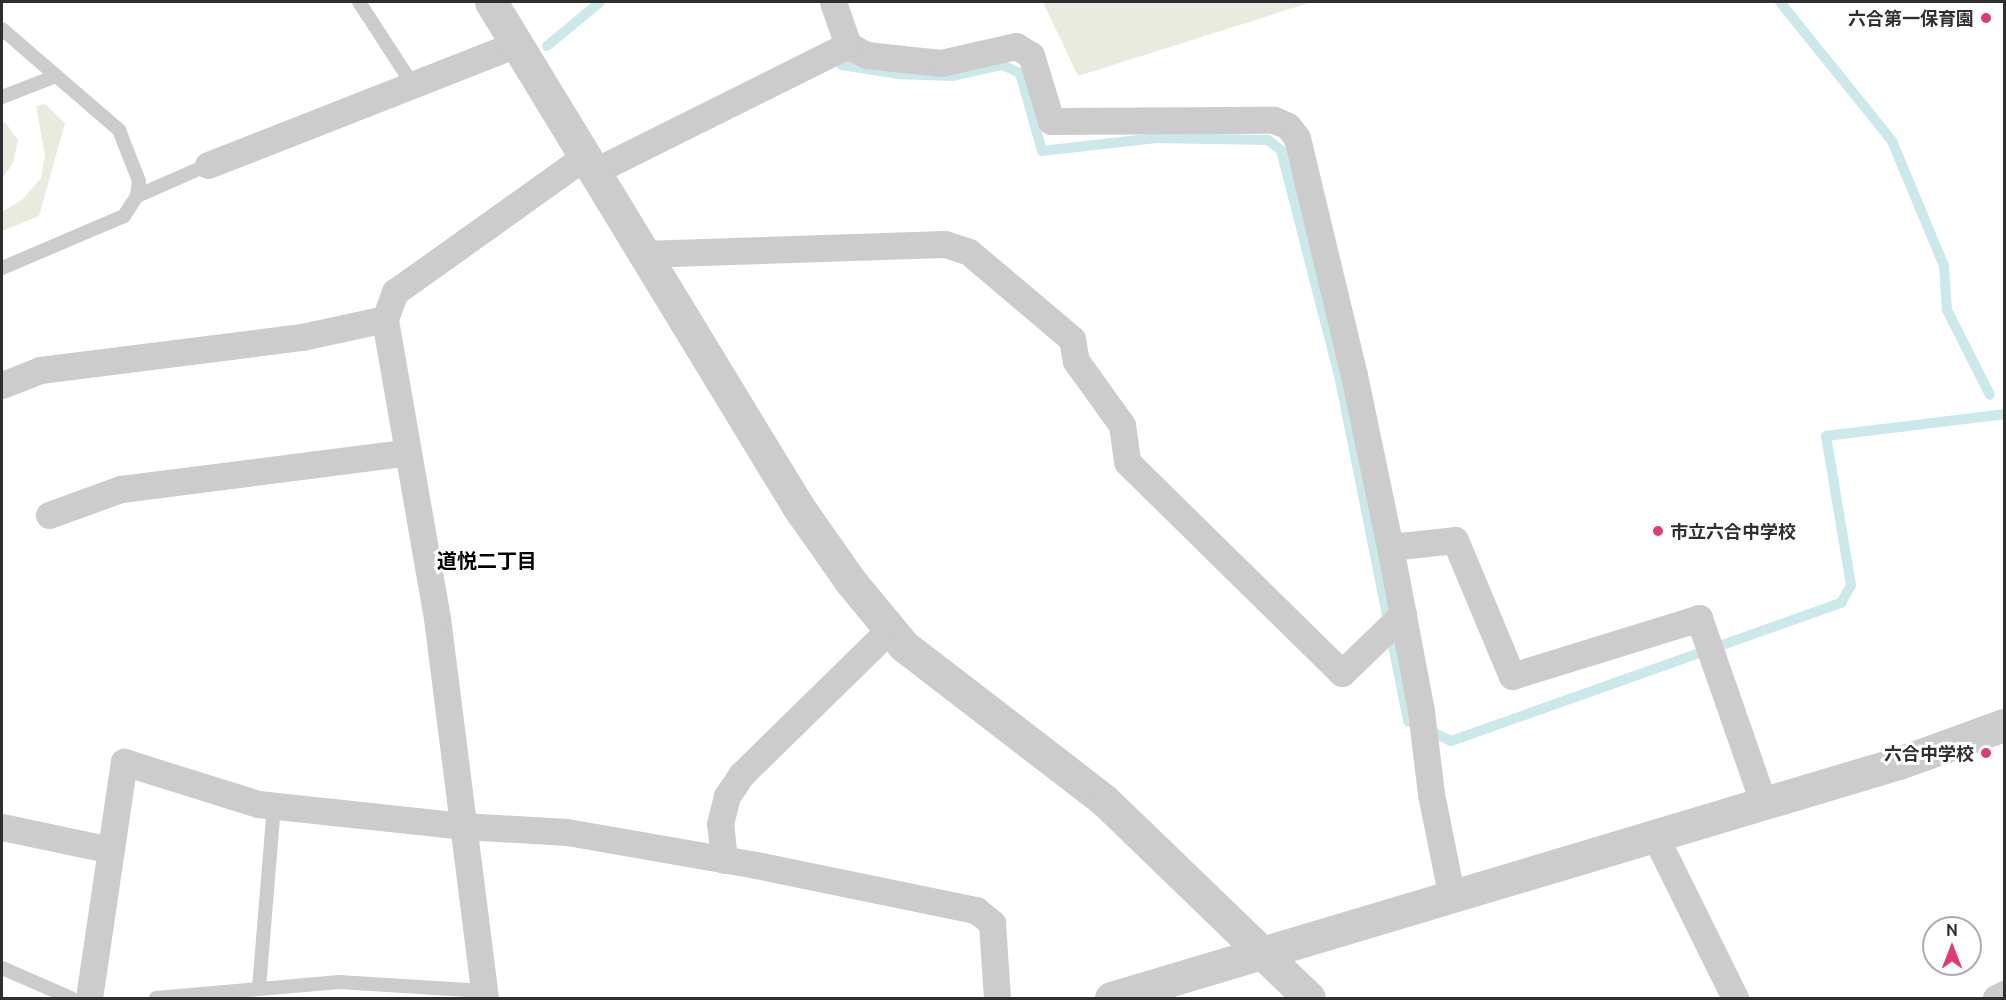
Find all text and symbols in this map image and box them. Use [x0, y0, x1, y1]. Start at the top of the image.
place label: 六合第一保育園 [1848, 7, 1974, 29]
marker: 六合第一保育園 [1979, 11, 1993, 25]
place label: 市立六合中学校 [1670, 520, 1796, 542]
marker: 市立六合中学校 [1651, 524, 1665, 538]
district label: 道悦二丁目 [437, 548, 537, 572]
place label: 六合中学校 [1884, 742, 1974, 764]
marker: 六合中学校 [1979, 746, 1993, 760]
north arrow [1922, 916, 1982, 976]
text: N [1946, 921, 1958, 939]

